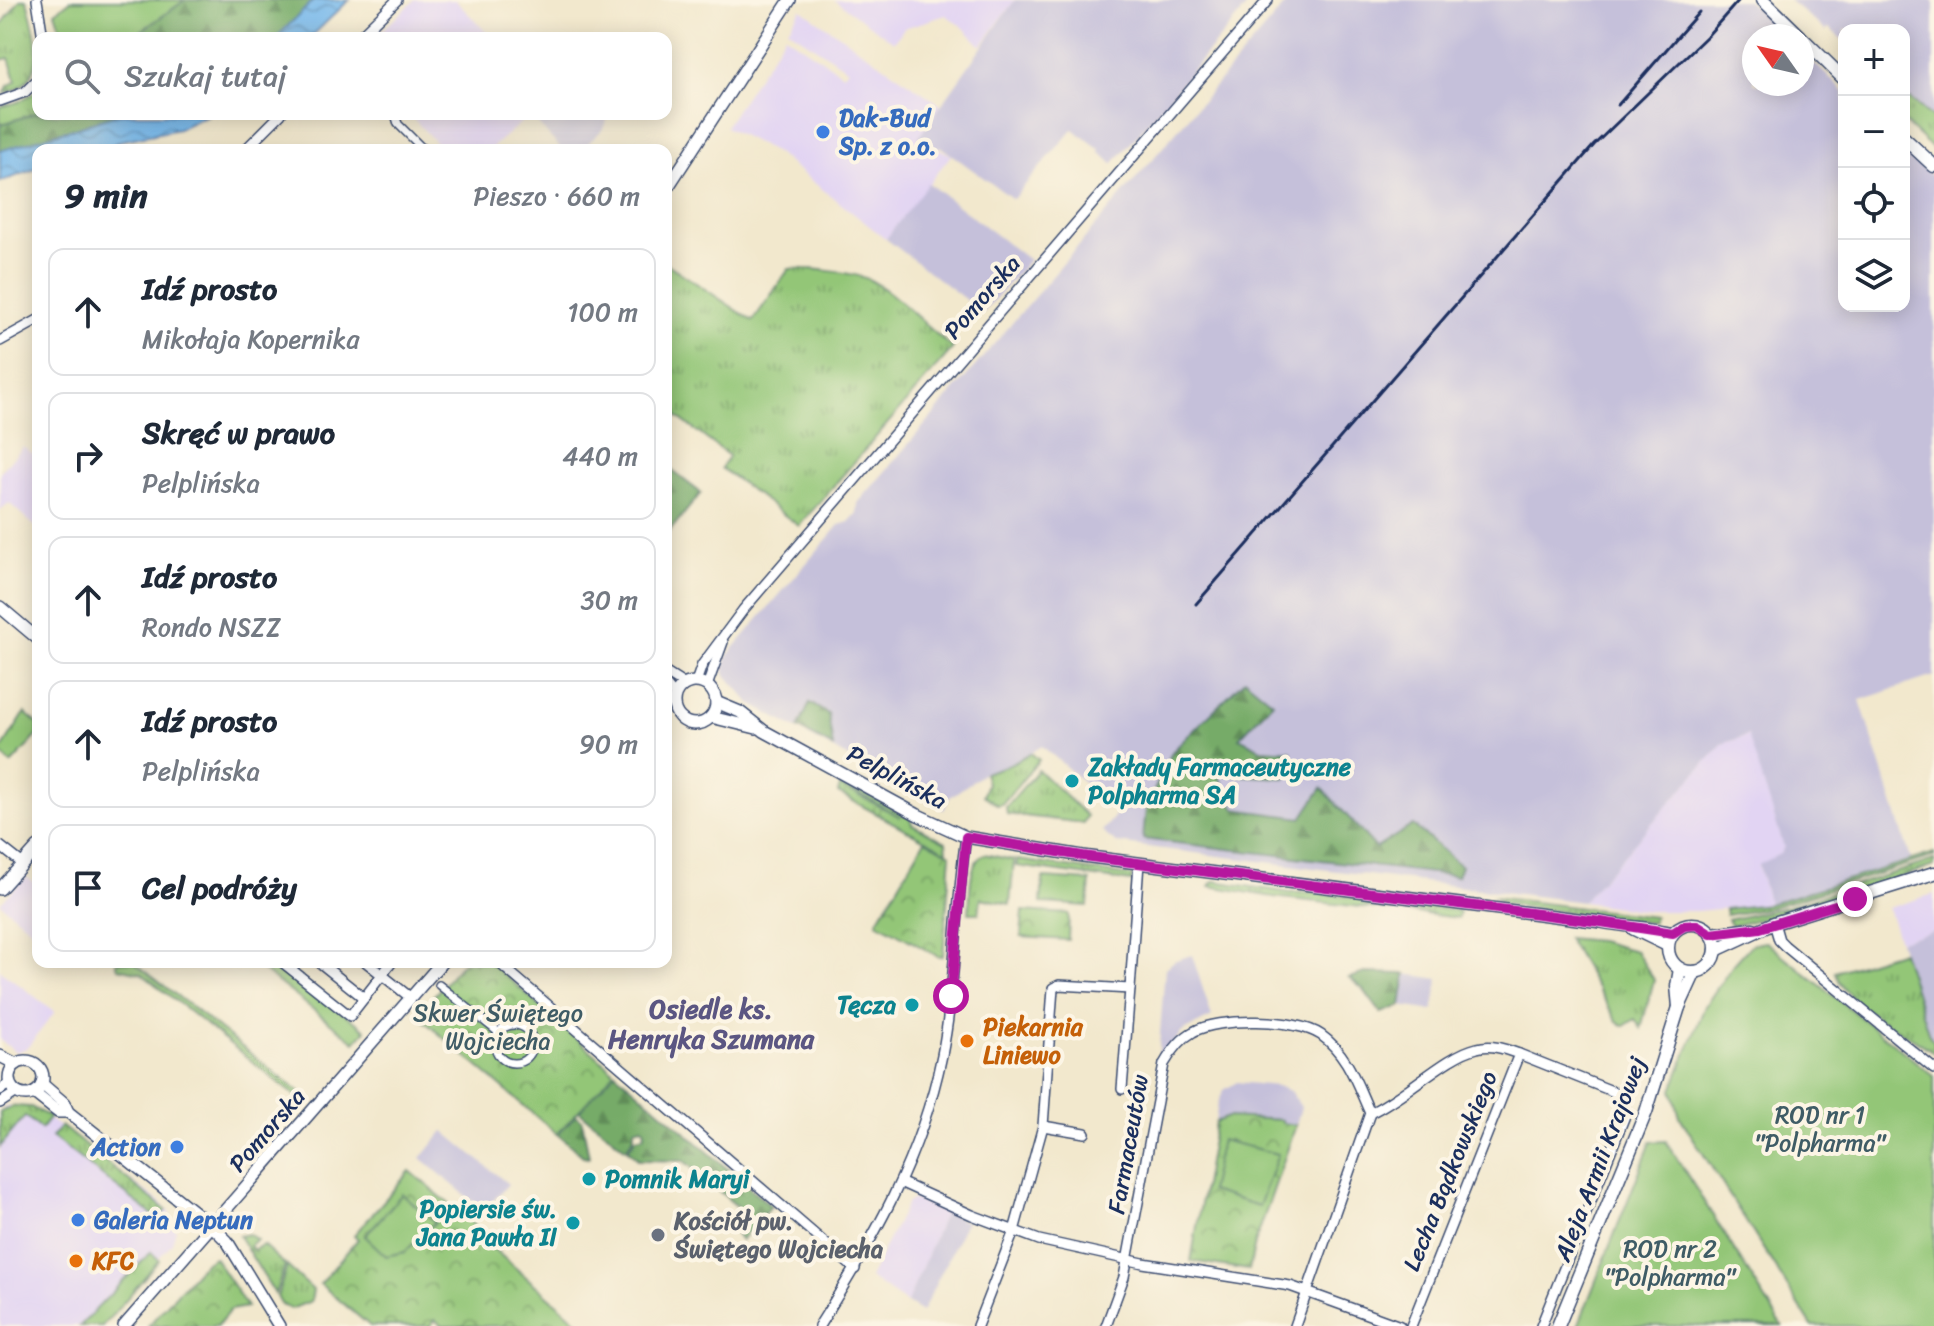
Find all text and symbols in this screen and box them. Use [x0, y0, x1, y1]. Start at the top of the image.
north arrow [1742, 24, 1814, 96]
map controls [1838, 24, 1910, 312]
button: + [1838, 24, 1910, 96]
search box [32, 32, 672, 120]
text: Szukaj tutaj [124, 49, 287, 103]
icon: search [60, 54, 104, 98]
button: − [1838, 96, 1910, 168]
place label: Dak-Bud Sp. z o.o. [838, 97, 937, 167]
marker: Dak-Bud Sp. z o.o. [814, 123, 832, 141]
text: 9 min [64, 166, 148, 226]
button: locate [1838, 168, 1910, 240]
text: Pieszo · 660 m [473, 173, 640, 219]
button: layers [1838, 240, 1910, 312]
street label: Pomorska [933, 245, 1031, 349]
text: Idź prosto [142, 262, 277, 316]
text: 100 m [567, 289, 638, 335]
icon: ahead [66, 290, 110, 334]
text: Mikołaja Kopernika [142, 316, 360, 362]
text: Skręć w prawo [142, 406, 335, 460]
text: 440 m [562, 433, 638, 479]
icon: right [66, 434, 110, 478]
text: Pelplińska [142, 460, 260, 506]
text: Idź prosto [142, 550, 277, 604]
text: 30 m [581, 577, 638, 623]
icon: ahead [66, 578, 110, 622]
text: Rondo NSZZ [142, 604, 281, 650]
text: Idź prosto [142, 694, 277, 748]
text: 90 m [579, 721, 638, 767]
icon: ahead [66, 722, 110, 766]
street label: Pelplińska [839, 733, 955, 821]
place label: Zakłady Farmaceutyczne Polpharma SA [1087, 746, 1352, 816]
text: Pelplińska [142, 748, 260, 794]
marker: Zakłady Farmaceutyczne Polpharma SA [1063, 772, 1081, 790]
text: Cel podróży [142, 861, 297, 915]
icon: arrive [66, 866, 110, 910]
route end [1837, 881, 1873, 917]
route start [933, 978, 969, 1014]
place label: Tęcza [837, 984, 896, 1026]
district label: Osiedle ks. Henryka Szumana [608, 986, 815, 1062]
park label: Skwer Świętego Wojciecha [413, 992, 583, 1062]
marker: Tęcza [903, 996, 921, 1014]
place label: Piekarnia Liniewo [983, 1006, 1084, 1076]
marker: Piekarnia Liniewo [958, 1032, 976, 1050]
street label: Aleja Armii Krajowej [1541, 1050, 1658, 1269]
street label: Lecha Bądkowskiego [1391, 1064, 1509, 1278]
street label: Farmaceutów [1095, 1070, 1161, 1217]
street label: Pomorska [218, 1078, 316, 1182]
park label: ROD nr 1 "Polpharma" [1755, 1094, 1888, 1164]
place label: Action [90, 1126, 161, 1168]
marker: Action [168, 1138, 186, 1156]
place label: Pomnik Maryi [605, 1158, 751, 1200]
marker: Pomnik Maryi [580, 1170, 598, 1188]
place label: Popiersie św. Jana Pawła II [415, 1188, 558, 1258]
place label: Galeria Neptun [94, 1199, 253, 1241]
place label: Kościół pw. Świętego Wojciecha [673, 1200, 883, 1270]
marker: Galeria Neptun [69, 1211, 87, 1229]
marker: Popiersie św. Jana Pawła II [564, 1214, 582, 1232]
marker: Kościół pw. Świętego Wojciecha [649, 1226, 667, 1244]
park label: ROD nr 2 "Polpharma" [1605, 1228, 1738, 1298]
place label: KFC [91, 1240, 135, 1282]
marker: KFC [67, 1252, 85, 1270]

